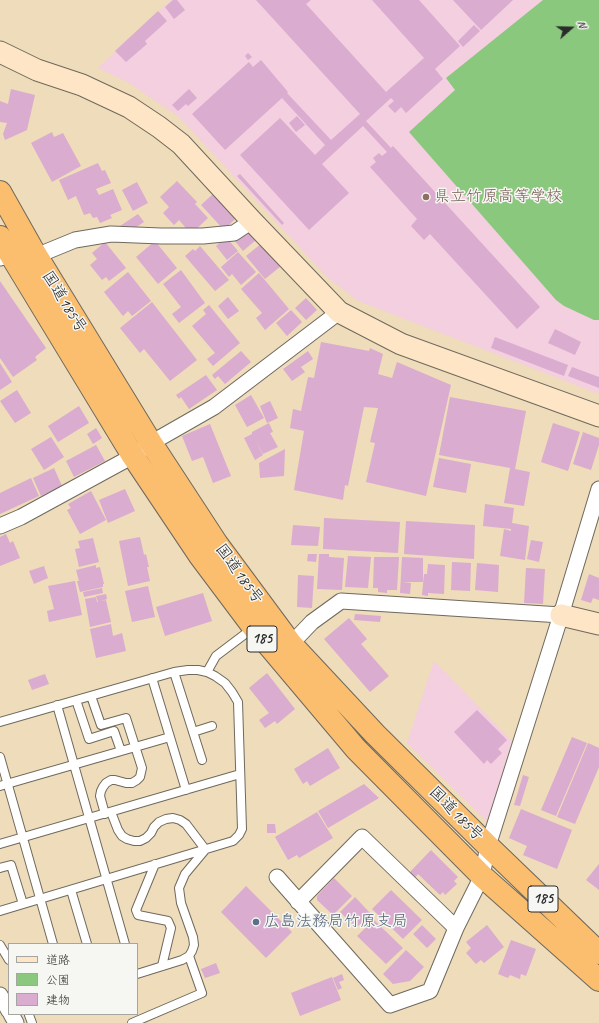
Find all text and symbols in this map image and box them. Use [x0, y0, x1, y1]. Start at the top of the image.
north arrow [551, 8, 591, 48]
text: N [575, 18, 590, 29]
place label: 県立竹原高等学校 [434, 187, 562, 207]
marker: 県立竹原高等学校 [421, 192, 431, 202]
street label: 国道185号 [37, 267, 91, 337]
street label: 国道185号 [211, 540, 267, 608]
road number: 185 [247, 626, 277, 652]
street label: 国道185号 [425, 783, 487, 845]
road number: 185 [528, 886, 558, 912]
place label: 広島法務局竹原支局 [264, 912, 408, 932]
marker: 広島法務局竹原支局 [251, 917, 261, 927]
legend [8, 943, 138, 1015]
text: 道路 [46, 952, 70, 968]
text: 公園 [46, 972, 70, 988]
text: 建物 [46, 992, 70, 1008]

